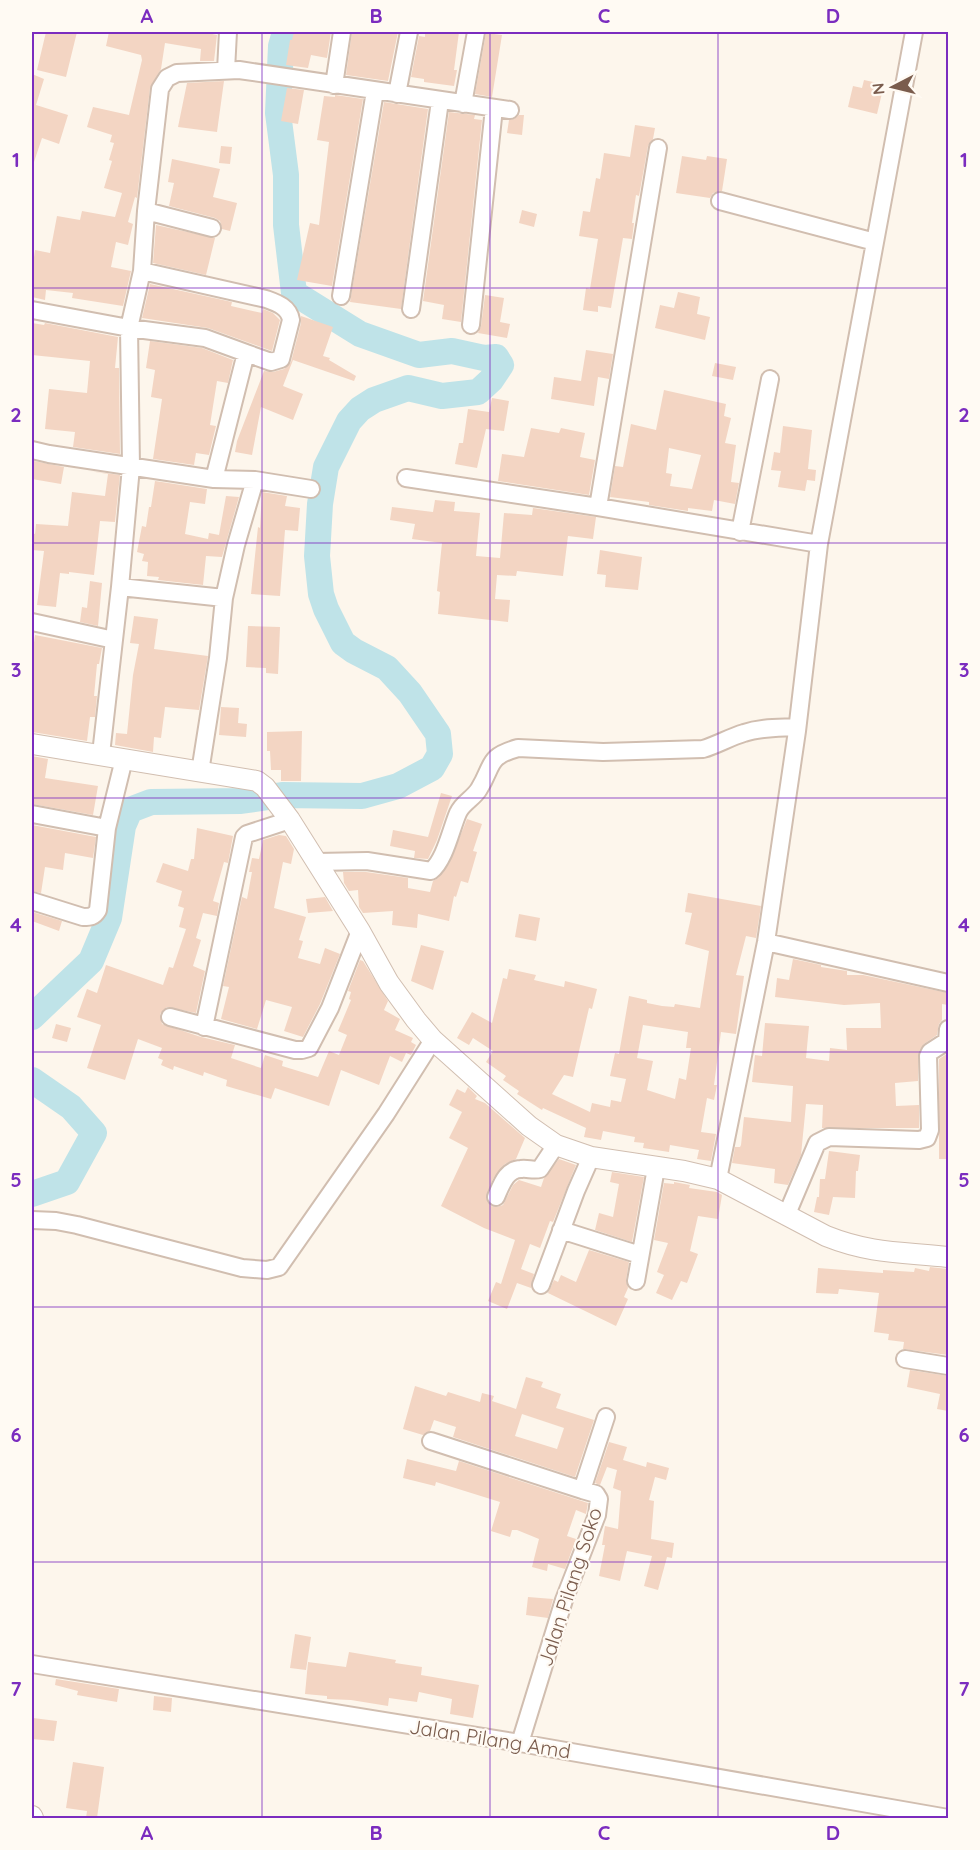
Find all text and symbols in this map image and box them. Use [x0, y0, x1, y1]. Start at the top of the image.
text: A [141, 3, 154, 28]
text: B [369, 3, 383, 28]
text: C [598, 3, 611, 28]
text: D [826, 3, 840, 28]
north arrow [863, 57, 923, 117]
text: N [867, 82, 889, 96]
text: 1 [12, 147, 20, 172]
text: 1 [960, 147, 968, 172]
text: 2 [10, 402, 22, 427]
text: 2 [958, 402, 970, 427]
text: 3 [11, 657, 21, 682]
text: 3 [959, 657, 969, 682]
text: 4 [10, 912, 22, 937]
text: 4 [958, 912, 970, 937]
text: 5 [10, 1167, 22, 1192]
text: 5 [958, 1167, 970, 1192]
text: 6 [10, 1422, 22, 1447]
text: 6 [958, 1422, 970, 1447]
street label: Jalan Pilang Soko [532, 1504, 607, 1669]
text: 7 [11, 1676, 22, 1701]
text: 7 [959, 1676, 970, 1701]
street label: Jalan Pilang Amd [408, 1713, 573, 1764]
text: A [141, 1820, 154, 1845]
text: B [369, 1820, 383, 1845]
text: C [598, 1820, 611, 1845]
text: D [826, 1820, 840, 1845]

